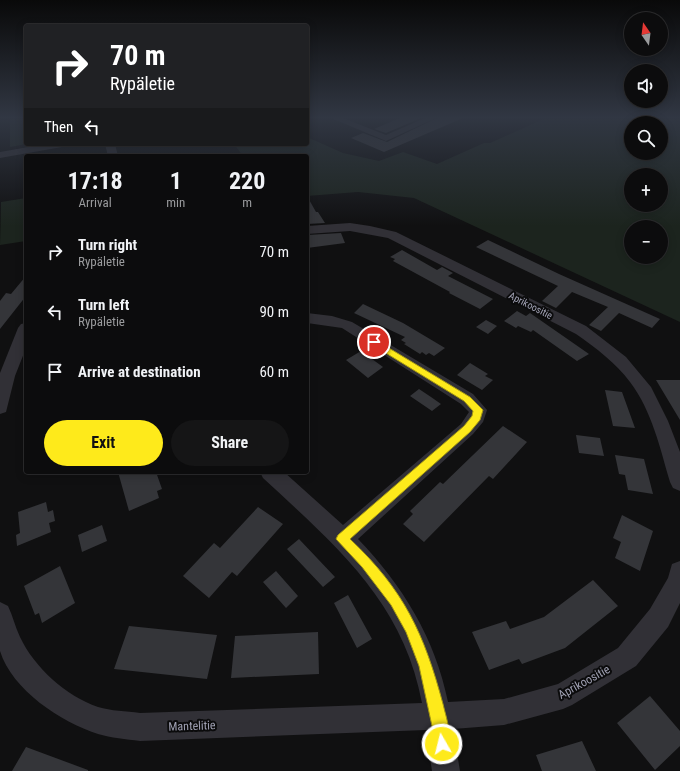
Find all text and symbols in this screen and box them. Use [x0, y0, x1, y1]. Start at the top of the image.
north arrow [624, 12, 668, 56]
map controls [624, 12, 668, 264]
text: 70 m [110, 39, 166, 72]
icon: right [44, 40, 96, 92]
button: sound [624, 64, 668, 108]
text: Rypäletie [110, 73, 175, 94]
icon: left [81, 116, 103, 138]
button: search [624, 116, 668, 160]
text: Then [44, 118, 73, 136]
text: 17:18 [68, 167, 123, 195]
text: 1 [170, 167, 182, 195]
text: 220 [229, 167, 265, 195]
button: + [624, 168, 668, 212]
text: Arrival [79, 195, 112, 210]
text: min [166, 195, 185, 210]
text: m [242, 195, 252, 210]
button: − [624, 220, 668, 264]
text: Turn right [78, 236, 137, 254]
icon: right [44, 241, 66, 263]
text: 70 m [259, 243, 289, 261]
text: Rypäletie [78, 254, 125, 269]
street label: Aprikoositie [507, 290, 555, 321]
text: Turn left [78, 296, 129, 314]
icon: left [44, 301, 66, 323]
text: 90 m [259, 303, 289, 321]
text: Rypäletie [78, 314, 125, 329]
pin [357, 325, 391, 359]
icon: arrive [363, 331, 385, 353]
icon: arrive [44, 361, 66, 383]
text: Arrive at destination [78, 363, 201, 381]
text: 60 m [259, 363, 289, 381]
button: Exit [44, 420, 163, 466]
button: Share [171, 420, 289, 466]
street label: Aprikoositie [556, 662, 613, 702]
street label: Mantelitie [168, 718, 216, 734]
position arrow [421, 723, 463, 765]

